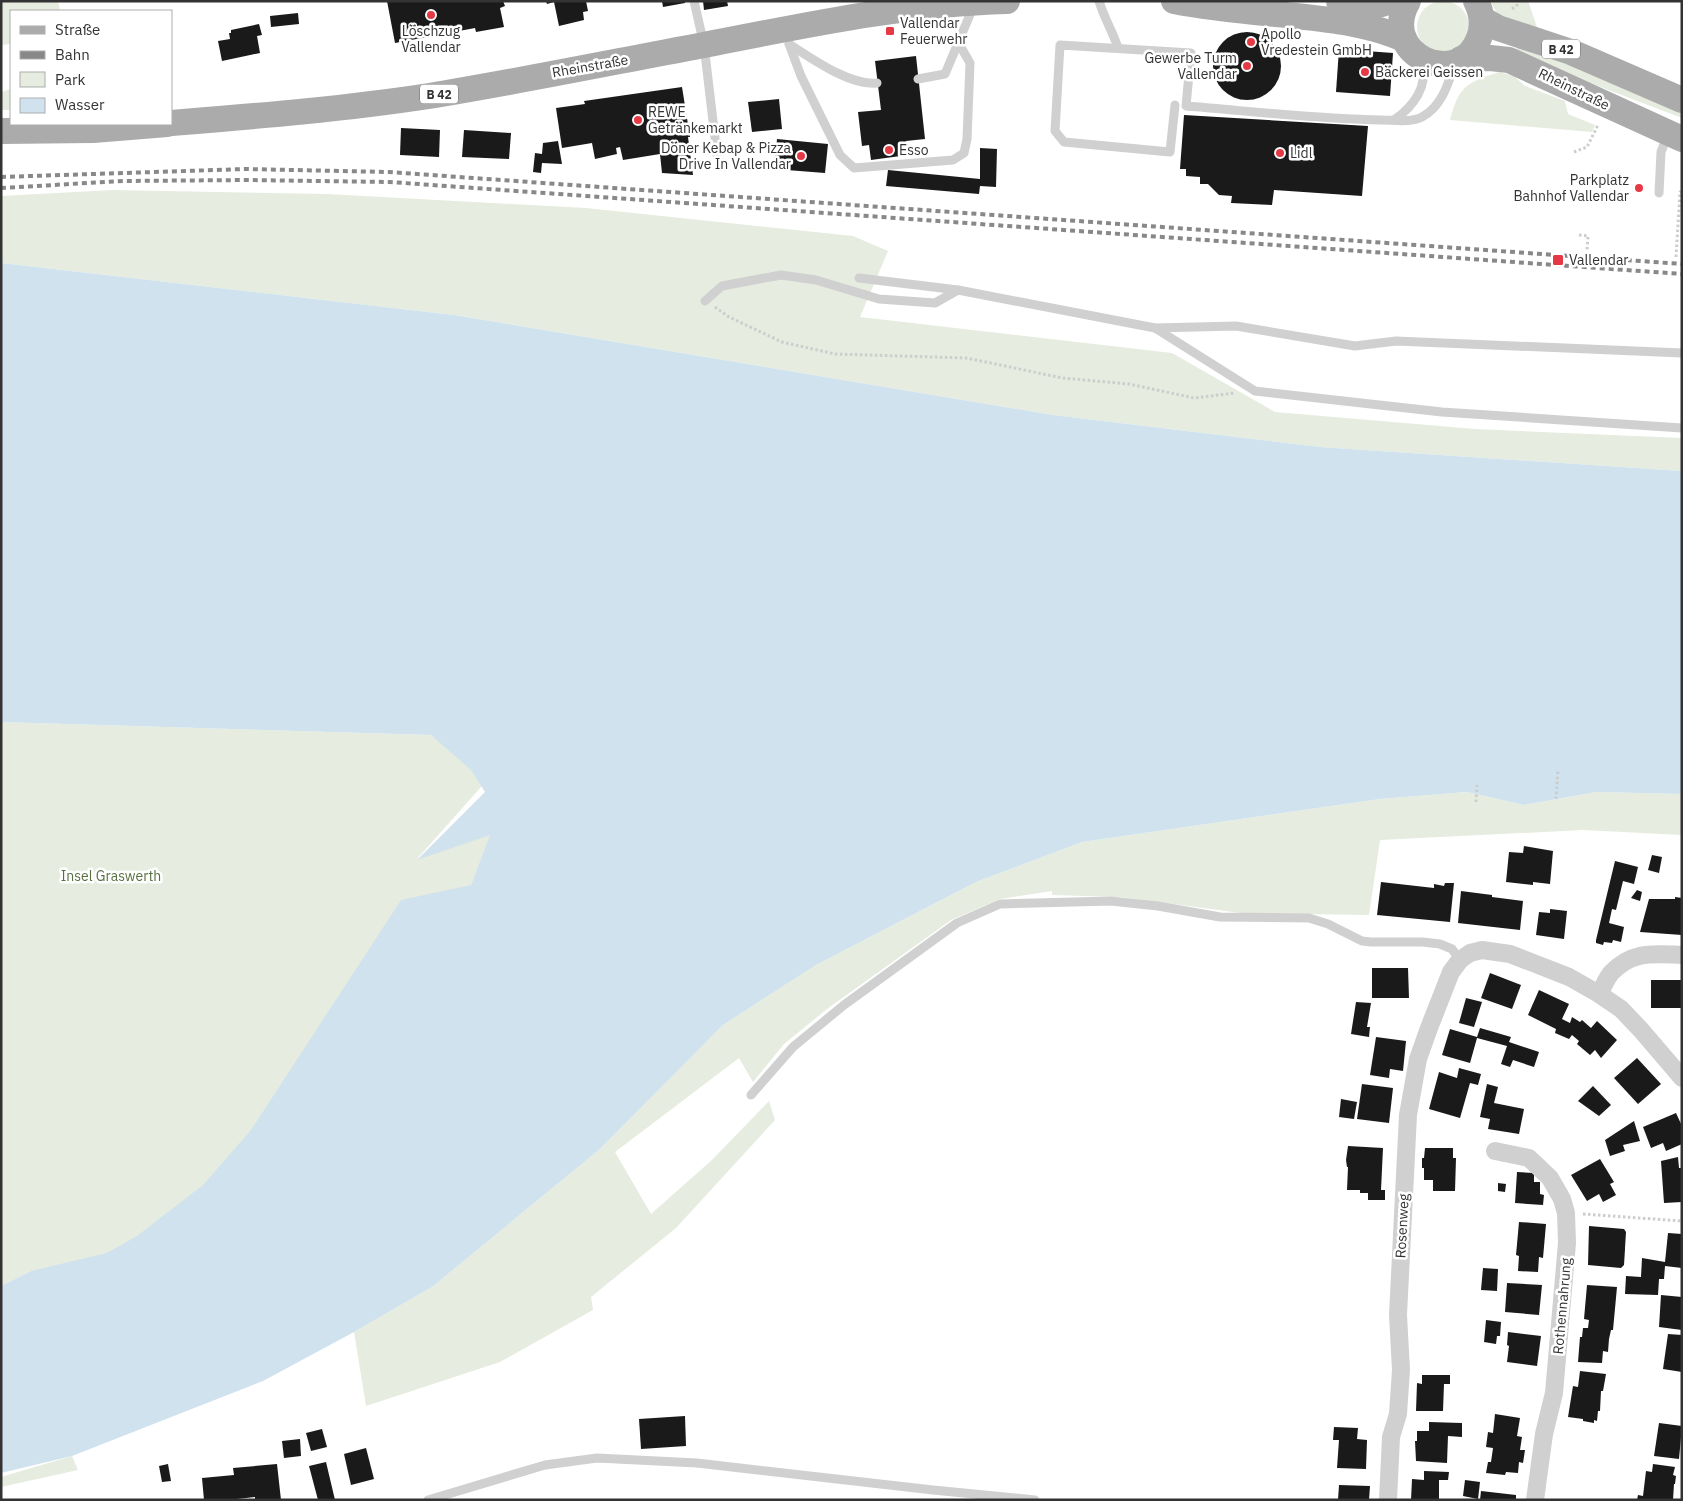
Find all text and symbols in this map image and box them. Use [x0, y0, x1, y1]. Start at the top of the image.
marker: Löschzug Vallendar [425, 9, 437, 21]
legend [10, 10, 172, 125]
place label: Vallendar Feuerwehr [900, 14, 967, 48]
text: Straße [55, 20, 100, 39]
place label: Löschzug Vallendar [401, 22, 461, 56]
marker: Vallendar Feuerwehr [884, 25, 896, 37]
place label: Apollo Vredestein GmbH [1261, 25, 1372, 59]
marker: Apollo Vredestein GmbH [1245, 36, 1257, 48]
road number: B 42 [1542, 40, 1580, 59]
text: Bahn [55, 45, 90, 64]
place label: Gewerbe Turm Vallendar [1144, 49, 1237, 83]
street label: Rheinstraße [551, 50, 630, 82]
marker: Gewerbe Turm Vallendar [1241, 60, 1253, 72]
place label: Bäckerei Geissen [1375, 63, 1483, 81]
street label: Rheinstraße [1536, 64, 1613, 114]
marker: Bäckerei Geissen [1359, 66, 1371, 78]
text: Park [55, 70, 85, 89]
road number: B 42 [420, 85, 458, 104]
text: Wasser [55, 95, 105, 114]
place label: REWE Getränkemarkt [648, 103, 743, 137]
marker: REWE Getränkemarkt [632, 114, 644, 126]
place label: Döner Kebap & Pizza Drive In Vallendar [661, 139, 792, 173]
place label: Esso [899, 141, 929, 159]
marker: Esso [883, 144, 895, 156]
place label: Lidl [1290, 144, 1313, 162]
marker: Lidl [1274, 147, 1286, 159]
marker: Döner Kebap & Pizza Drive In Vallendar [795, 150, 807, 162]
place label: Parkplatz Bahnhof Vallendar [1513, 171, 1629, 205]
marker: Parkplatz Bahnhof Vallendar [1633, 182, 1645, 194]
place label: Vallendar [1569, 251, 1629, 269]
marker: Vallendar [1551, 253, 1565, 267]
park label: Insel Graswerth [61, 867, 161, 885]
street label: Rosenweg [1391, 1193, 1413, 1259]
street label: Rothennahrung [1549, 1256, 1575, 1355]

